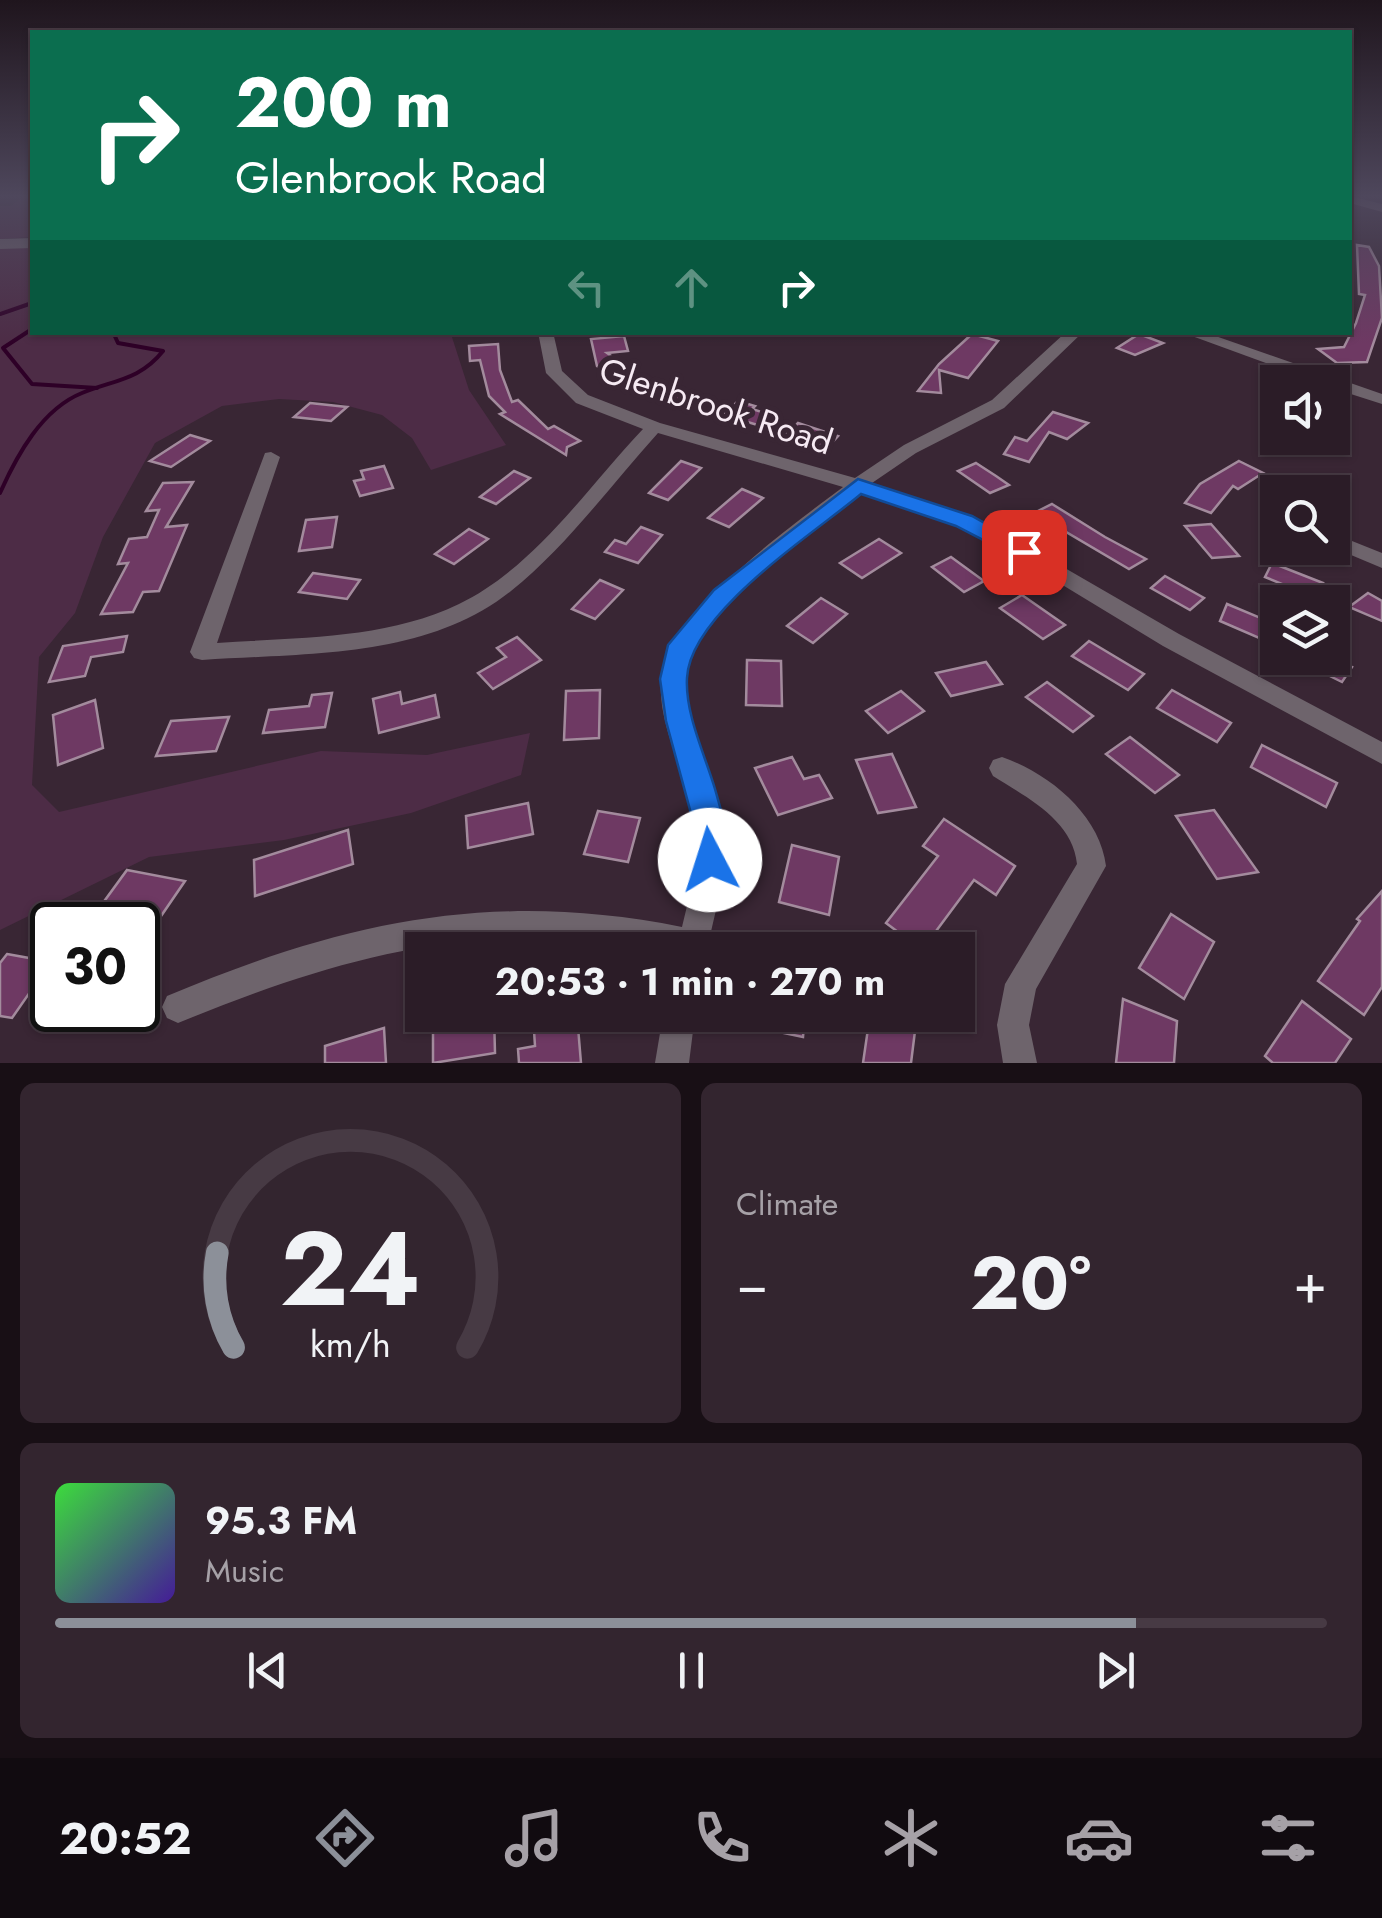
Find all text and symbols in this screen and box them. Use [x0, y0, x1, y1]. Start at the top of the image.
text: 200 m [235, 52, 452, 153]
icon: right [70, 70, 200, 200]
text: Glenbrook Road [235, 145, 547, 210]
icon: left [559, 260, 614, 315]
icon: ahead [664, 260, 719, 315]
icon: right [769, 260, 824, 315]
street label: Glenbrook Road [593, 345, 839, 467]
map controls [1260, 365, 1350, 675]
button: sound [1260, 365, 1350, 455]
button: search [1260, 475, 1350, 565]
pin [982, 510, 1067, 595]
icon: arrive [997, 525, 1052, 580]
button: layers [1260, 585, 1350, 675]
position arrow [658, 808, 762, 912]
speed limit sign: 30 [30, 902, 160, 1032]
text: 20:53 · 1 min · 270 m [495, 954, 885, 1009]
text: Climate [736, 1181, 838, 1227]
text: 24 [280, 1194, 421, 1344]
text: 20° [970, 1229, 1091, 1337]
text: − [736, 1244, 768, 1324]
text: + [1293, 1244, 1327, 1324]
text: km/h [310, 1319, 391, 1370]
text: 95.3 FM [205, 1493, 357, 1548]
text: Music [205, 1548, 284, 1594]
icon: previous [240, 1643, 295, 1698]
icon: pause [664, 1643, 719, 1698]
icon: next [1088, 1643, 1143, 1698]
icon: directions [310, 1803, 380, 1873]
icon: music [499, 1803, 569, 1873]
icon: phone [687, 1803, 757, 1873]
icon: climate [876, 1803, 946, 1873]
icon: car [1064, 1803, 1134, 1873]
icon: filters [1253, 1803, 1323, 1873]
text: 20:52 [59, 1806, 192, 1871]

